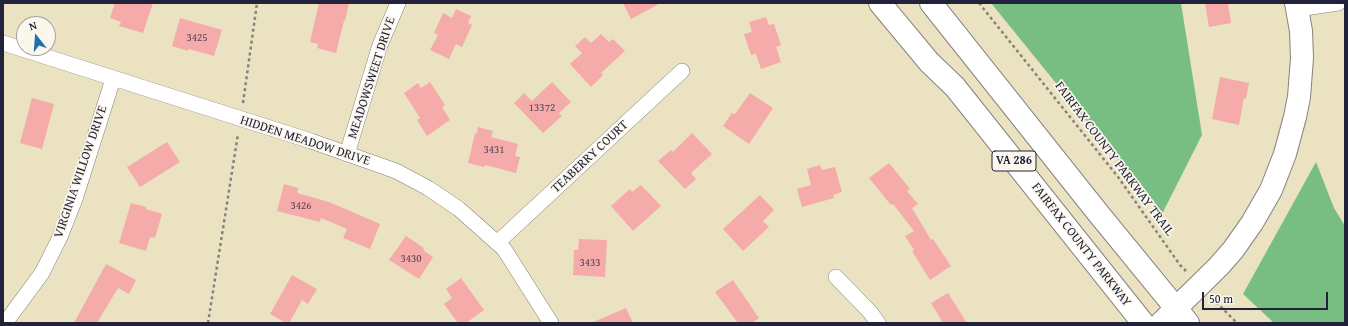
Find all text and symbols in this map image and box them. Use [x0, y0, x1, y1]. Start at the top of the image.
street label: MEADOWSWEET DRIVE [345, 15, 399, 141]
north arrow [16, 16, 56, 56]
text: N [27, 17, 39, 34]
house number: 3425 [186, 31, 208, 45]
street label: FAIRFAX COUNTY PARKWAY TRAIL [1051, 79, 1177, 239]
house number: 13372 [529, 101, 555, 115]
street label: VIRGINIA WILLOW DRIVE [51, 104, 111, 240]
street label: HIDDEN MEADOW DRIVE [238, 113, 372, 169]
street label: TEABERRY COURT [548, 117, 632, 197]
house number: 3431 [483, 143, 505, 157]
road number: VA 286 [992, 151, 1036, 171]
street label: FAIRFAX COUNTY PARKWAY [1028, 180, 1134, 310]
house number: 3426 [290, 199, 312, 213]
house number: 3430 [400, 252, 422, 266]
house number: 3433 [579, 256, 601, 270]
scale bar [1204, 284, 1330, 310]
text: 50 m [1209, 290, 1233, 307]

